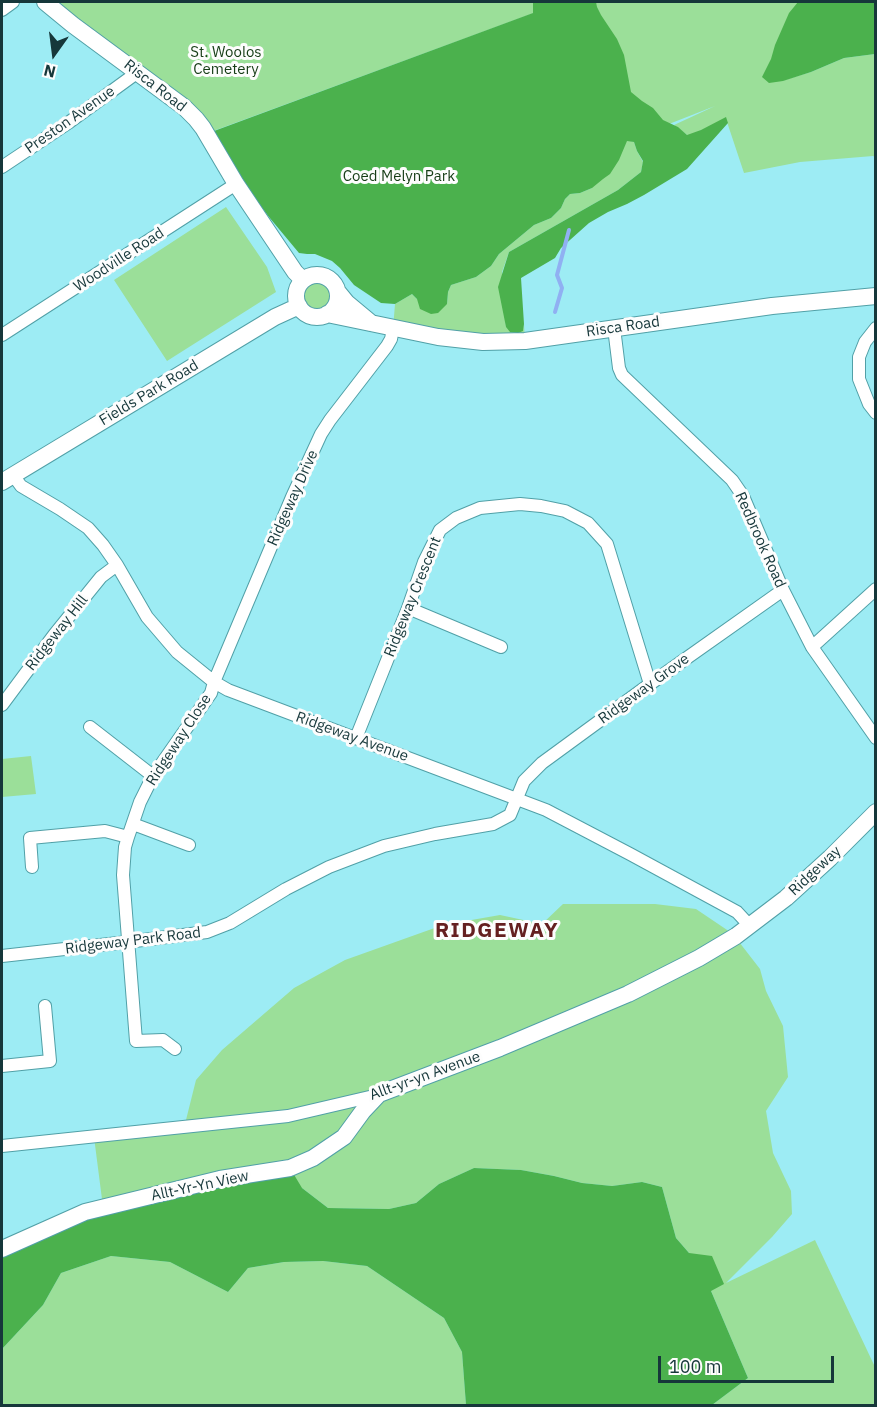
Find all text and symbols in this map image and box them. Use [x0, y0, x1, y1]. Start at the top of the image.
north arrow [24, 24, 84, 84]
park label: St. Woolos Cemetery [190, 44, 262, 79]
street label: Risca Road [120, 56, 190, 116]
text: N [42, 60, 58, 83]
street label: Preston Avenue [22, 82, 118, 158]
park label: Coed Melyn Park [343, 168, 455, 186]
street label: Woodville Road [70, 224, 168, 296]
street label: Risca Road [585, 313, 661, 341]
street label: Fields Park Road [96, 356, 202, 430]
street label: Ridgeway Drive [264, 447, 322, 549]
street label: Redbrook Road [731, 489, 789, 591]
street label: Ridgeway Crescent [381, 534, 445, 660]
street label: Ridgeway Hill [22, 592, 92, 674]
street label: Ridgeway Grove [595, 650, 693, 728]
street label: Ridgeway Close [143, 691, 215, 789]
street label: Ridgeway Avenue [293, 708, 411, 766]
street label: Ridgeway [785, 842, 845, 900]
district label: RIDGEWAY [435, 918, 559, 944]
street label: Ridgeway Park Road [64, 924, 202, 958]
street label: Allt-yr-yn Avenue [367, 1048, 483, 1104]
street label: Allt-Yr-Yn View [149, 1167, 251, 1205]
scale bar [661, 1344, 836, 1382]
text: 100 m [669, 1355, 721, 1378]

